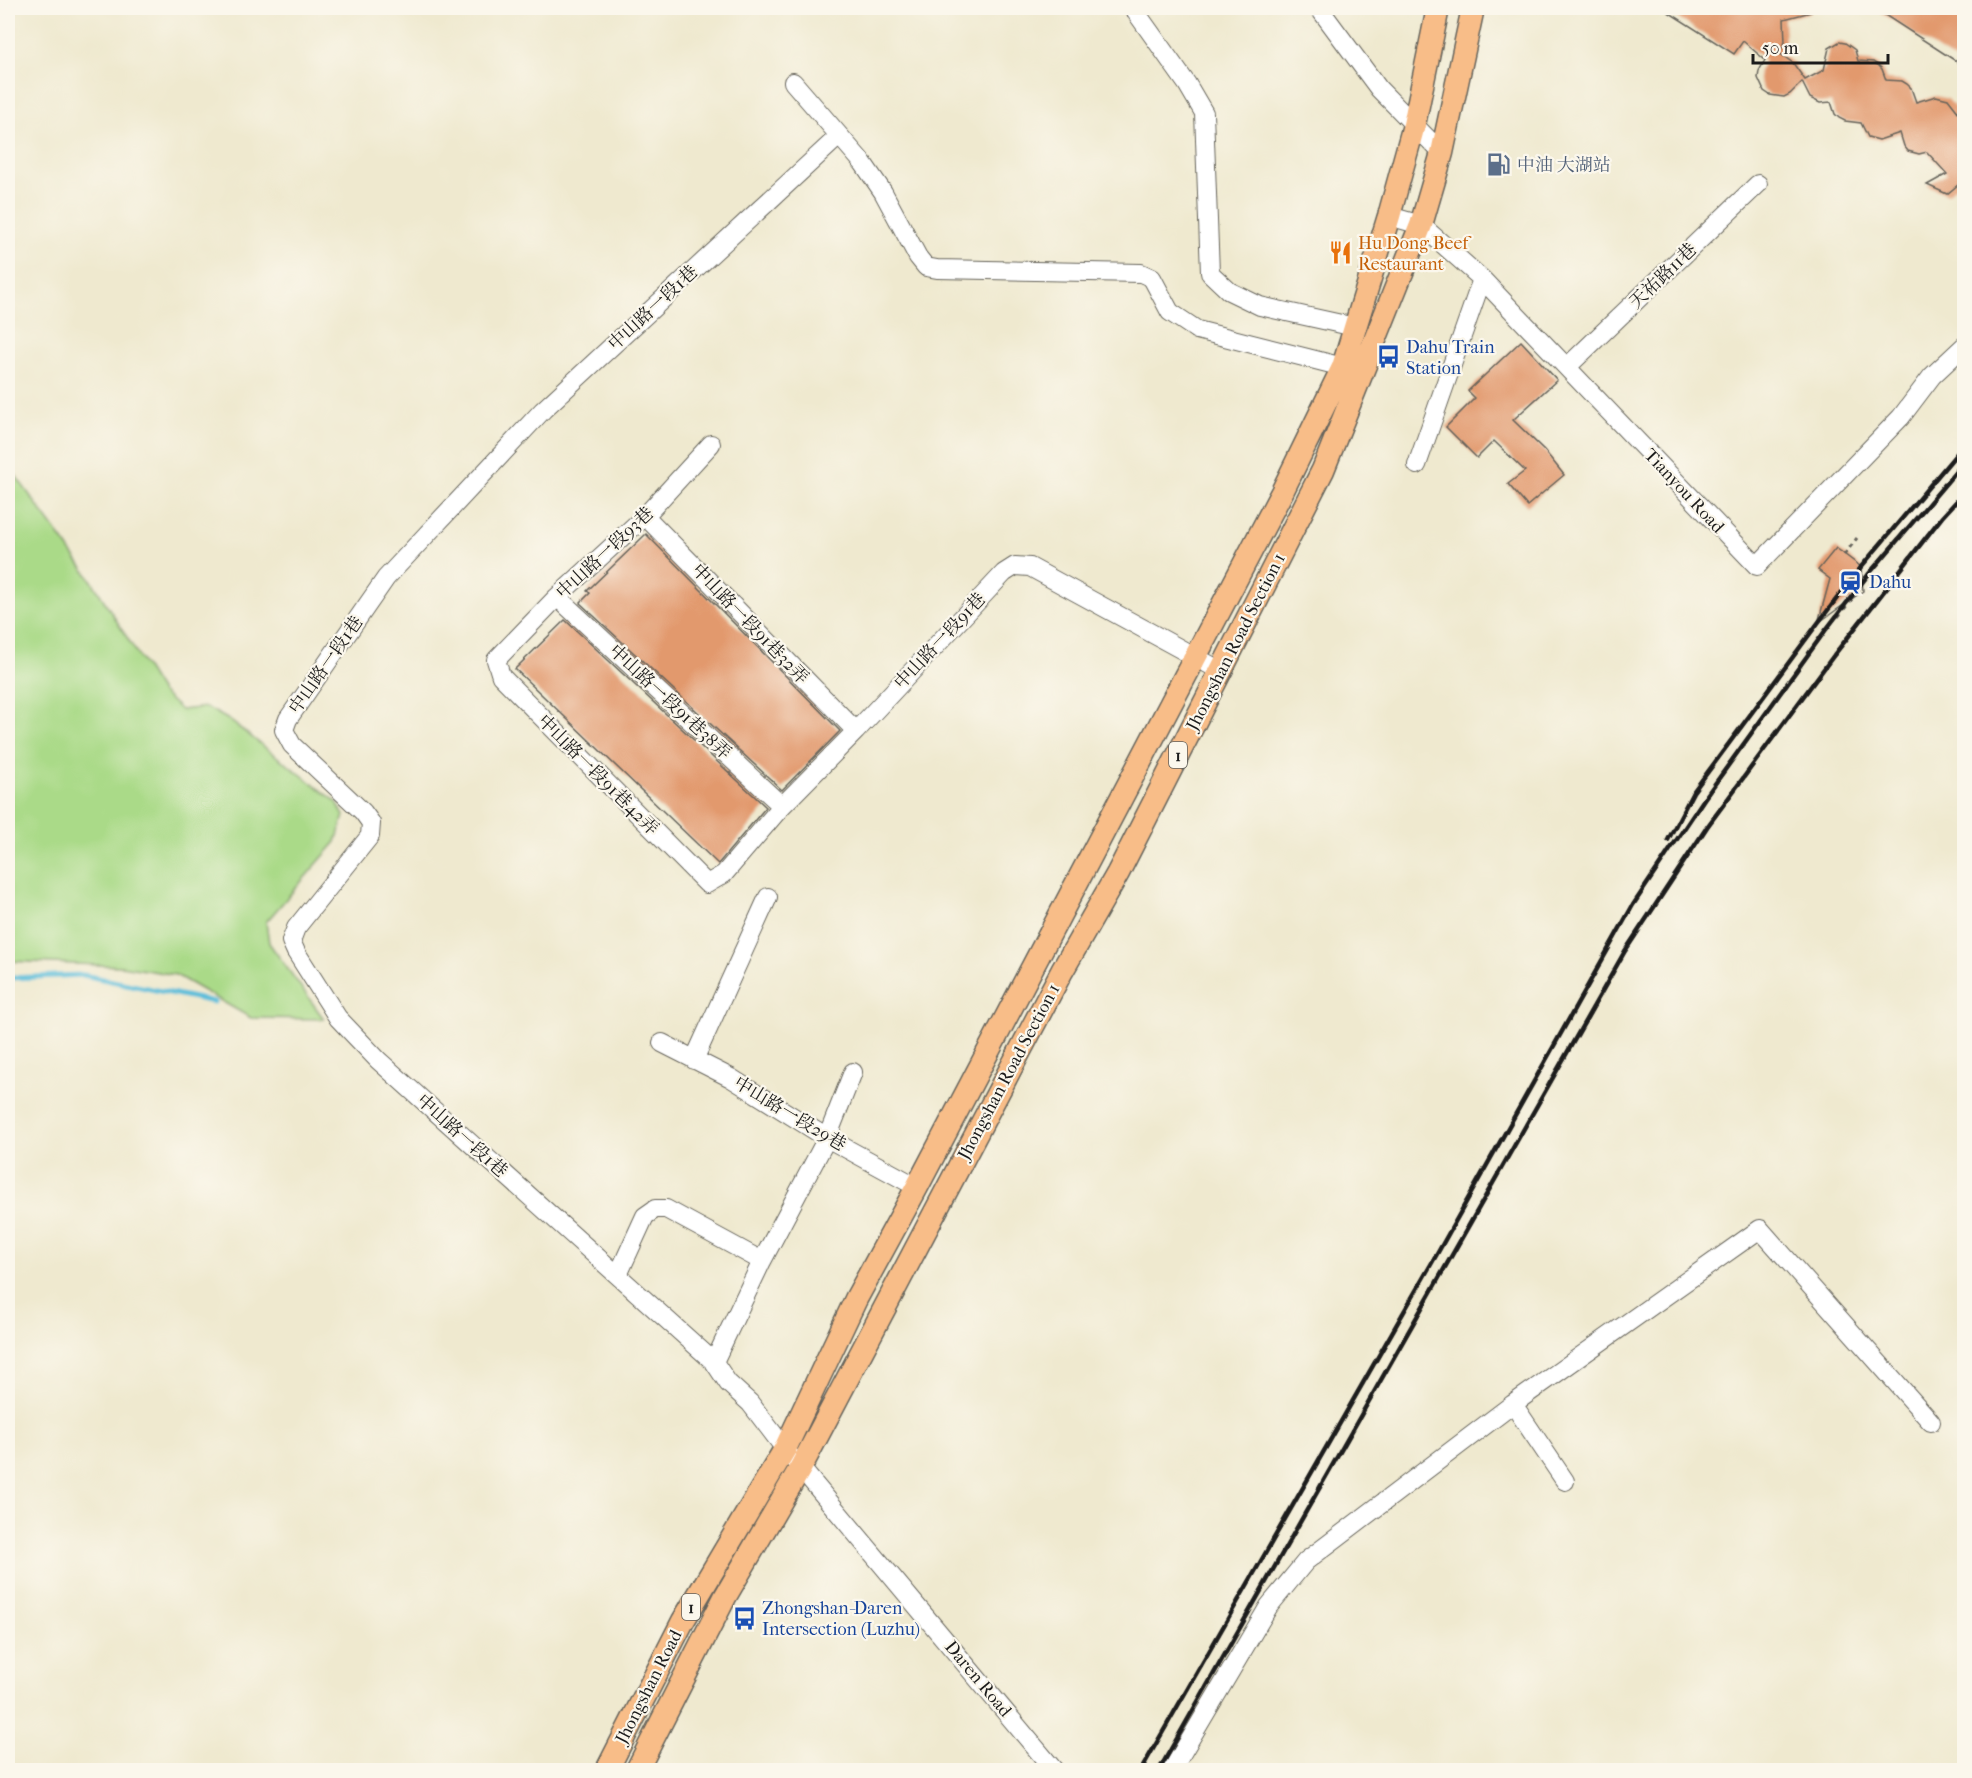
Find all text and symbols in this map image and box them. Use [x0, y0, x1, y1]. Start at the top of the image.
scale bar [1753, 27, 1888, 65]
text: 50 m [1762, 38, 1799, 59]
fuel station icon: 中油 大湖站 [1486, 152, 1512, 178]
place label: 中油 大湖站 [1517, 155, 1611, 176]
place label: Hu Dong Beef Restaurant [1358, 233, 1472, 275]
street label: 天祐路11巷 [1625, 239, 1701, 313]
restaurant icon: Hu Dong Beef Restaurant [1327, 240, 1353, 266]
street label: 中山路一段1巷 [604, 261, 702, 355]
place label: Dahu Train Station [1406, 337, 1495, 379]
bus stop icon: Dahu Train Station [1375, 344, 1401, 370]
street label: Tianyou Road [1640, 444, 1729, 538]
street label: 中山路一段93巷 [552, 503, 658, 603]
street label: Jhongshan Road Section 1 [1181, 550, 1290, 736]
street label: 中山路一段91巷32弄 [687, 560, 813, 688]
station icon: Dahu [1838, 569, 1864, 595]
place label: Dahu [1869, 572, 1911, 593]
street label: 中山路一段91巷 [890, 589, 990, 693]
street label: 中山路一段1巷 [285, 612, 367, 718]
street label: 中山路一段91巷38弄 [605, 640, 735, 764]
street label: 中山路一段91巷42弄 [533, 710, 663, 840]
road number: 1 [1169, 742, 1187, 768]
street label: Jhongshan Road Section 1 [953, 980, 1064, 1165]
street label: 中山路一段29巷 [730, 1072, 850, 1156]
street label: 中山路一段1巷 [412, 1090, 512, 1182]
road number: 1 [682, 1594, 700, 1620]
place label: Zhongshan-Daren Intersection (Luzhu) [762, 1598, 920, 1640]
bus stop icon: Zhongshan-Daren Intersection (Luzhu) [731, 1605, 757, 1631]
street label: Jhongshan Road [610, 1626, 687, 1749]
street label: Daren Road [940, 1637, 1016, 1721]

